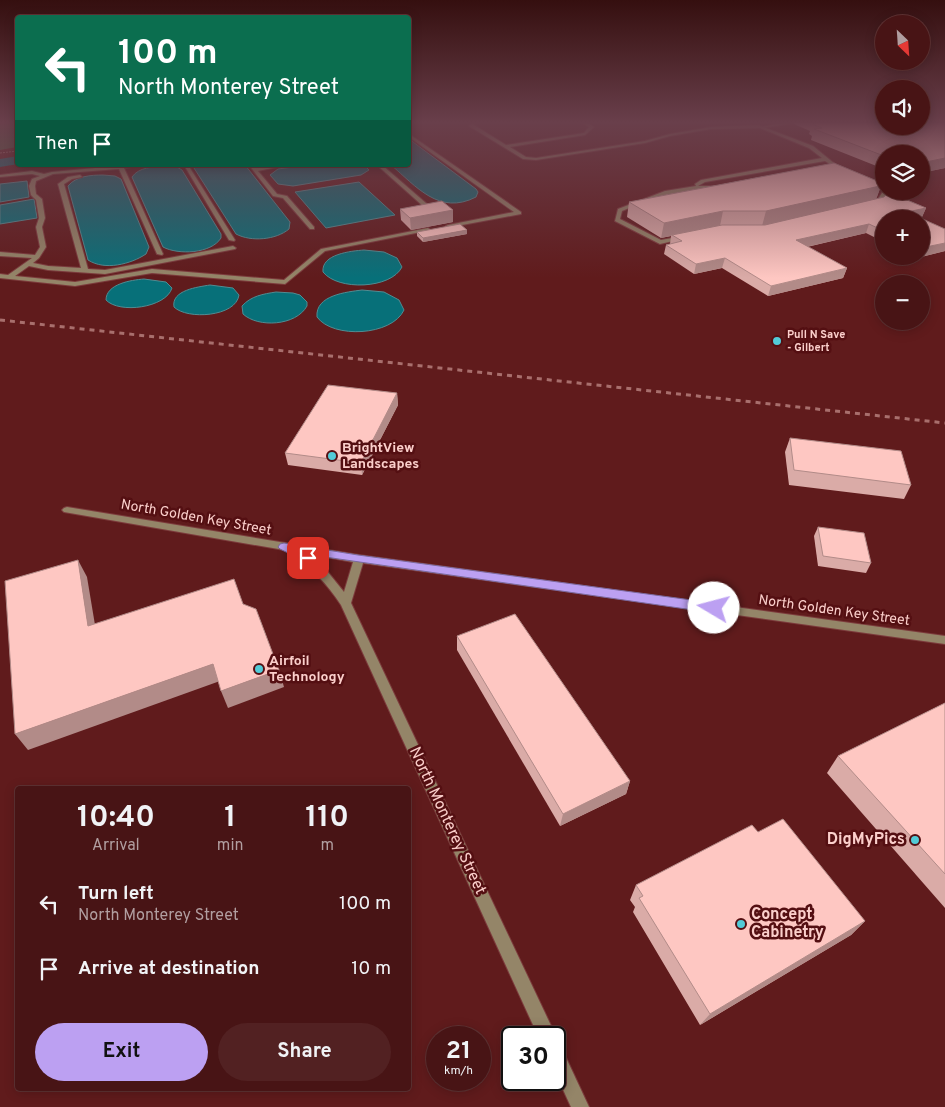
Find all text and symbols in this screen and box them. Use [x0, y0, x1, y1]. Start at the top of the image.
north arrow [875, 15, 930, 70]
map controls [875, 15, 930, 330]
text: 100 m [118, 32, 218, 76]
icon: left [35, 35, 100, 100]
text: North Monterey Street [118, 75, 339, 102]
button: sound [875, 80, 930, 135]
icon: arrive [88, 130, 116, 158]
text: Then [35, 132, 78, 156]
button: layers [875, 145, 930, 200]
button: + [875, 210, 930, 265]
button: − [875, 275, 930, 330]
place label: Pull N Save - Gilbert [787, 328, 845, 355]
marker: Pull N Save - Gilbert [771, 335, 783, 347]
place label: BrightView Landscapes [342, 440, 419, 473]
marker: BrightView Landscapes [326, 450, 338, 462]
street label: North Golden Key Street [119, 496, 273, 540]
pin [287, 537, 329, 579]
icon: arrive [294, 544, 322, 572]
position arrow [687, 581, 739, 633]
street label: North Golden Key Street [757, 592, 911, 630]
place label: Airfoil Technology [269, 653, 345, 686]
marker: Airfoil Technology [253, 663, 265, 675]
street label: North Monterey Street [404, 744, 490, 898]
text: 10:40 [77, 800, 155, 837]
text: 1 [224, 800, 236, 837]
text: 110 [305, 800, 349, 837]
place label: DigMyPics [827, 830, 905, 850]
marker: DigMyPics [909, 834, 921, 846]
text: Arrival [92, 836, 140, 856]
text: min [217, 836, 243, 856]
text: m [320, 836, 334, 856]
text: Turn left [78, 882, 154, 906]
icon: left [35, 890, 63, 918]
text: 100 m [339, 892, 391, 916]
place label: Concept Cabinetry [751, 905, 824, 943]
text: North Monterey Street [78, 906, 239, 926]
marker: Concept Cabinetry [735, 918, 747, 930]
icon: arrive [35, 955, 63, 983]
text: Arrive at destination [78, 957, 259, 981]
text: 10 m [351, 957, 391, 981]
button: Exit [35, 1023, 208, 1081]
button: Share [218, 1023, 391, 1081]
speed limit sign: 30 [501, 1026, 566, 1091]
text: 21 [446, 1036, 471, 1068]
text: km/h [444, 1063, 473, 1079]

